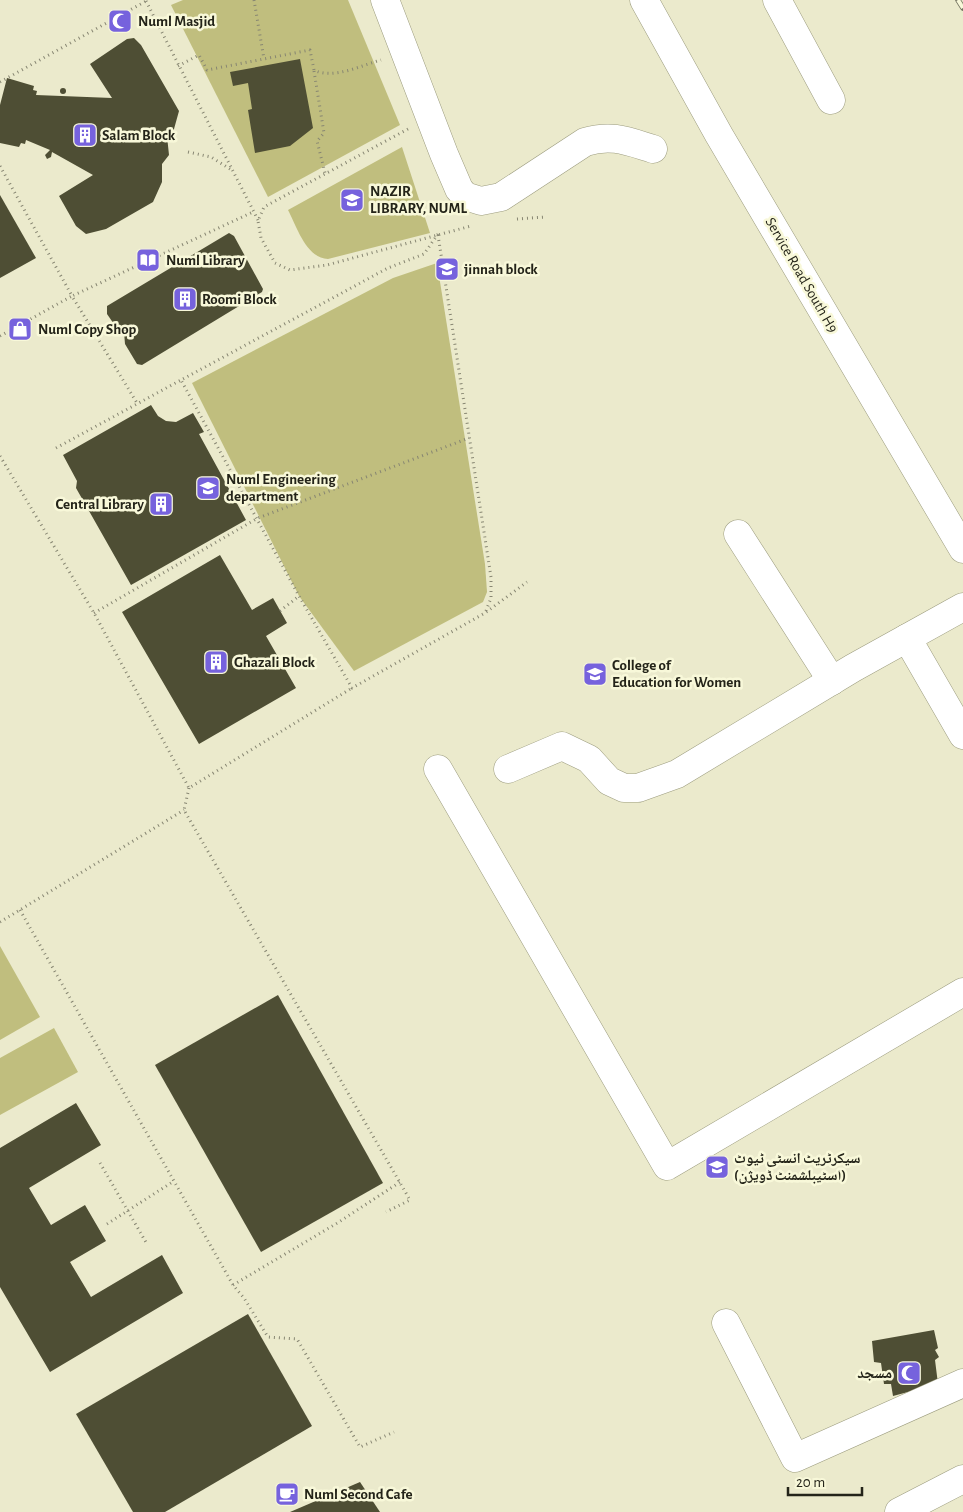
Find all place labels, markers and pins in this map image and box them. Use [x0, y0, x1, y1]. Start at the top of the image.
mosque icon: Numl Masjid [107, 8, 133, 34]
place label: Numl Masjid [138, 14, 215, 29]
building icon: Salam Block [72, 122, 98, 148]
place label: Salam Block [102, 128, 176, 143]
place label: NAZIR LIBRARY, NUML [370, 184, 467, 216]
school or university icon: NAZIR LIBRARY, NUML [339, 187, 365, 213]
library icon: Numl Library [135, 247, 161, 273]
place label: Numl Library [166, 253, 245, 268]
school or university icon: jinnah block [434, 256, 460, 282]
place label: jinnah block [464, 262, 538, 277]
building icon: Roomi Block [172, 286, 198, 312]
place label: Roomi Block [202, 292, 277, 307]
shop icon: Numl Copy Shop [7, 316, 33, 342]
place label: Numl Copy Shop [38, 322, 137, 337]
place label: Numl Engineering department [226, 472, 336, 504]
school or university icon: Numl Engineering department [195, 475, 221, 501]
building icon: Central Library [148, 491, 174, 517]
place label: Central Library [56, 497, 144, 512]
building icon: Ghazali Block [203, 649, 229, 675]
place label: Ghazali Block [234, 655, 315, 670]
place label: College of Education for Women [612, 658, 741, 690]
school or university icon: College of Education for Women [582, 661, 608, 687]
place label: سیکرٹریٹ انسٹی ٹیوٹ (اسٹیبلشمنٹ ڈویژن) [734, 1151, 860, 1184]
school or university icon: سیکرٹریٹ انسٹی ٹیوٹ (اسٹیبلشمنٹ ڈویژن) [704, 1154, 730, 1180]
mosque icon: مسجد [896, 1360, 922, 1386]
place label: مسجد [857, 1366, 892, 1381]
cafe icon: Numl Second Cafe [274, 1481, 300, 1507]
place label: Numl Second Cafe [304, 1487, 413, 1502]

